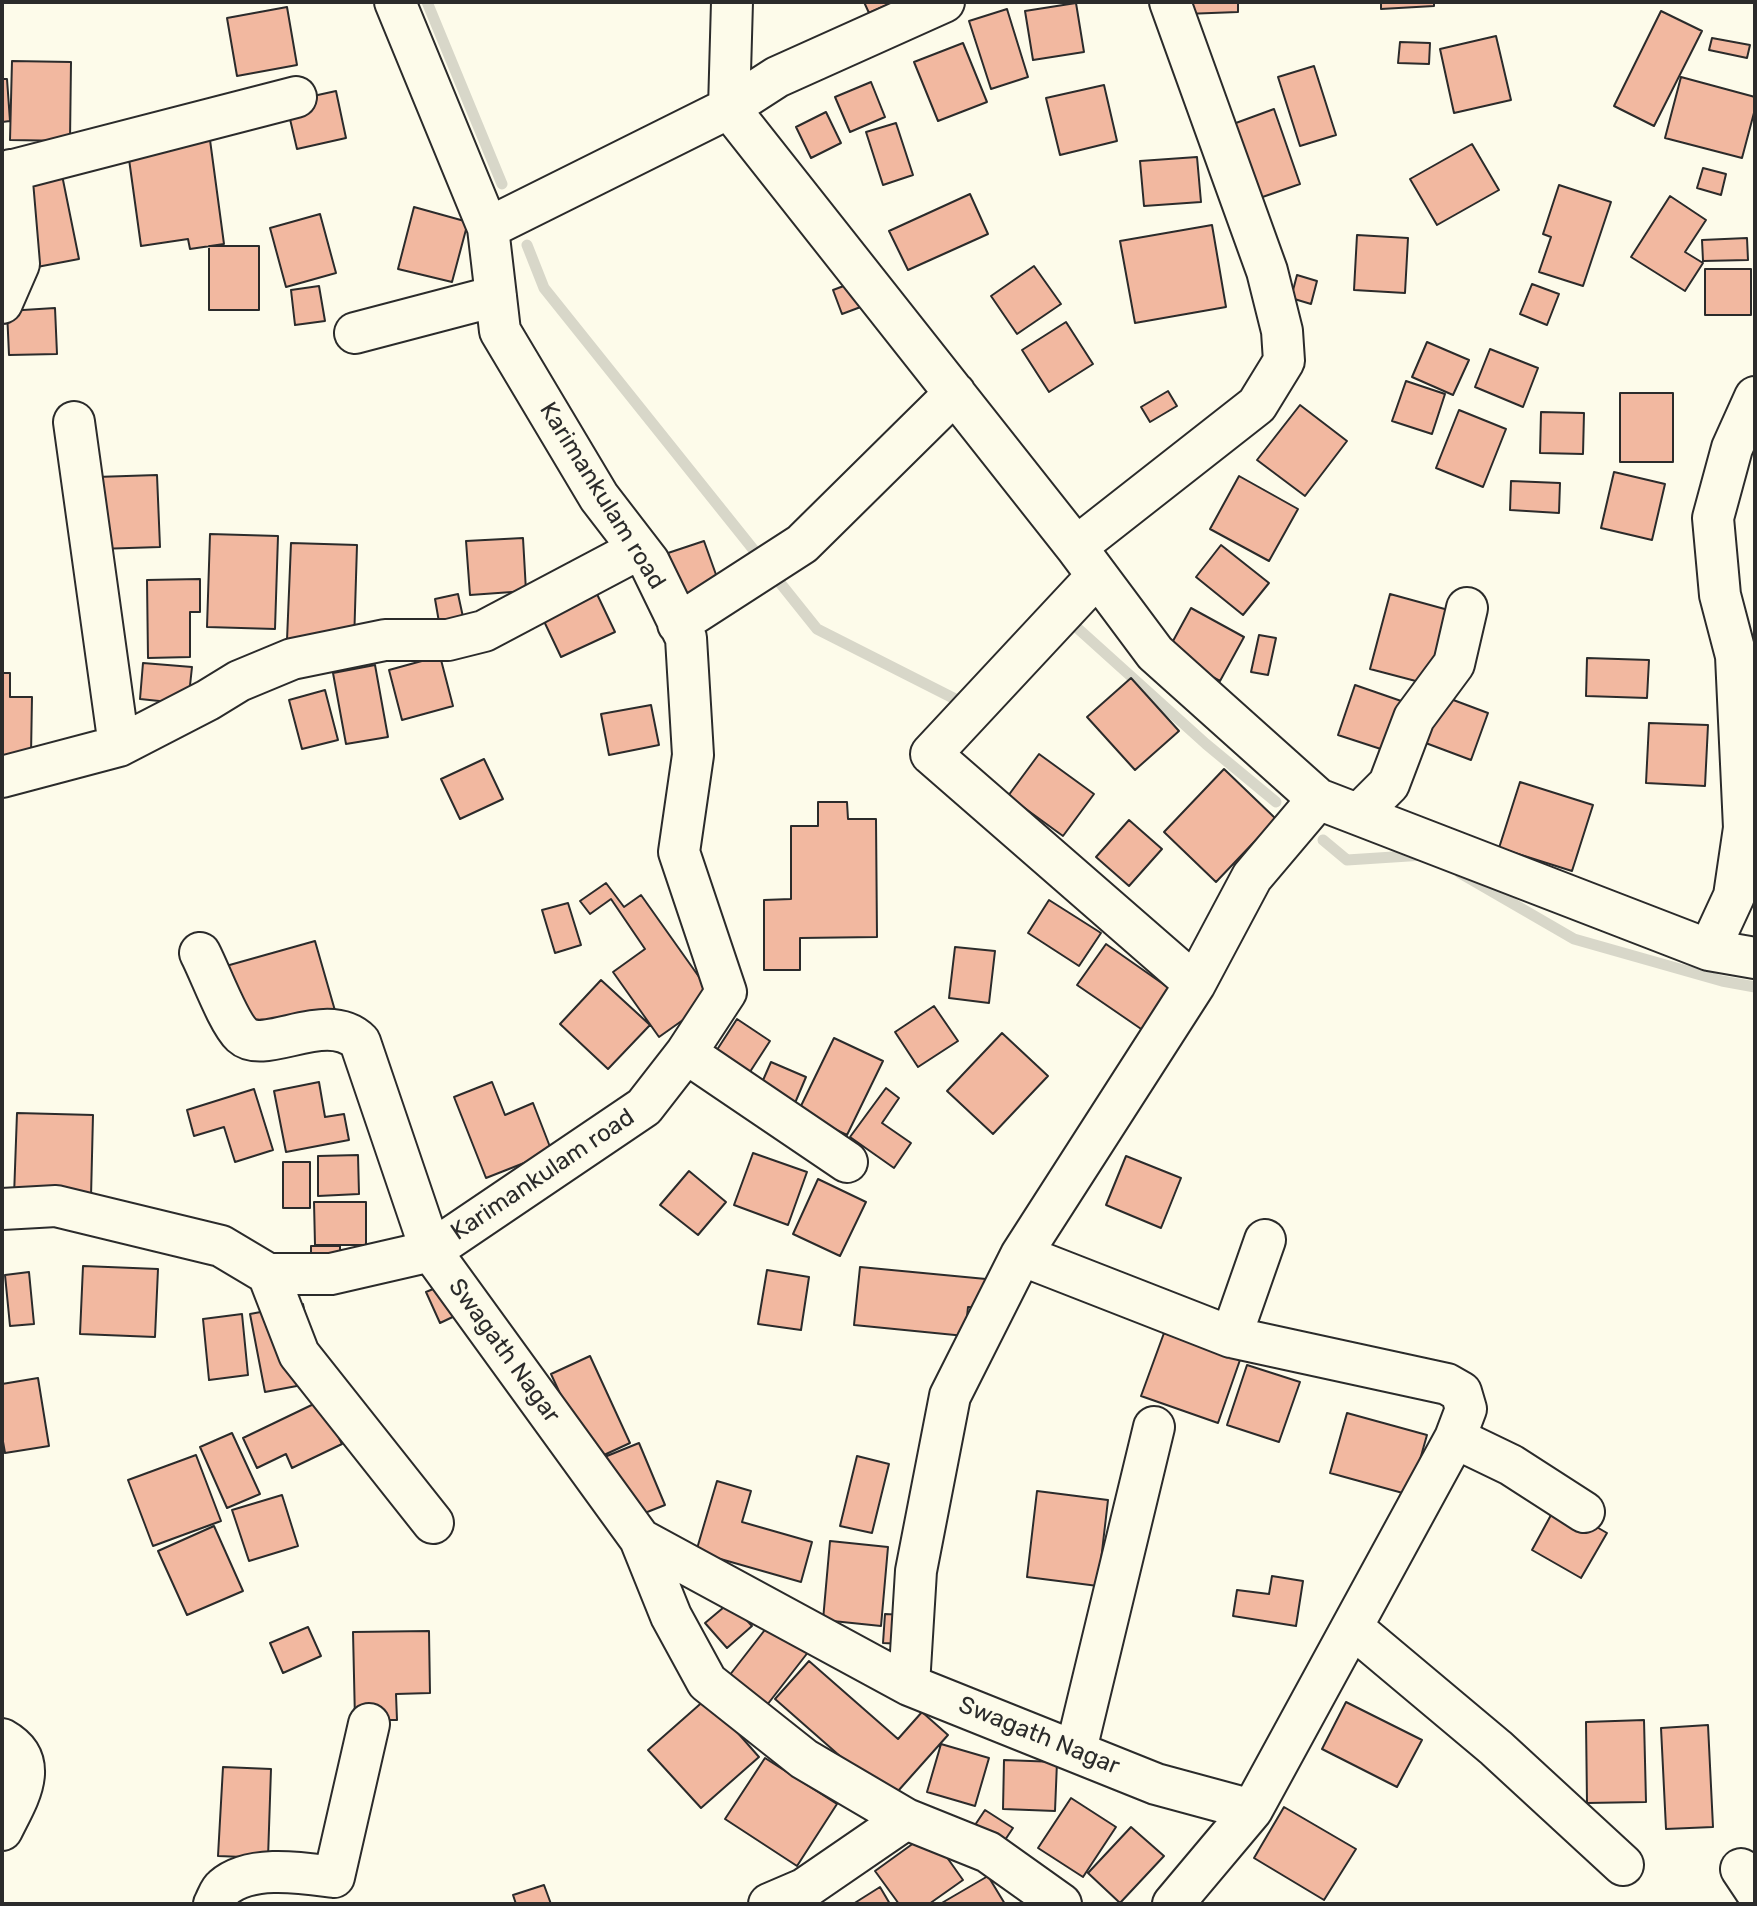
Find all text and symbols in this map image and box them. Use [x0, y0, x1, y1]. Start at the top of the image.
street label: Karimankulam road [533, 397, 671, 595]
street label: Karimankulam road [446, 1103, 640, 1247]
street label: Swagath Nagar [442, 1273, 566, 1429]
street label: Swagath Nagar [954, 1691, 1124, 1781]

